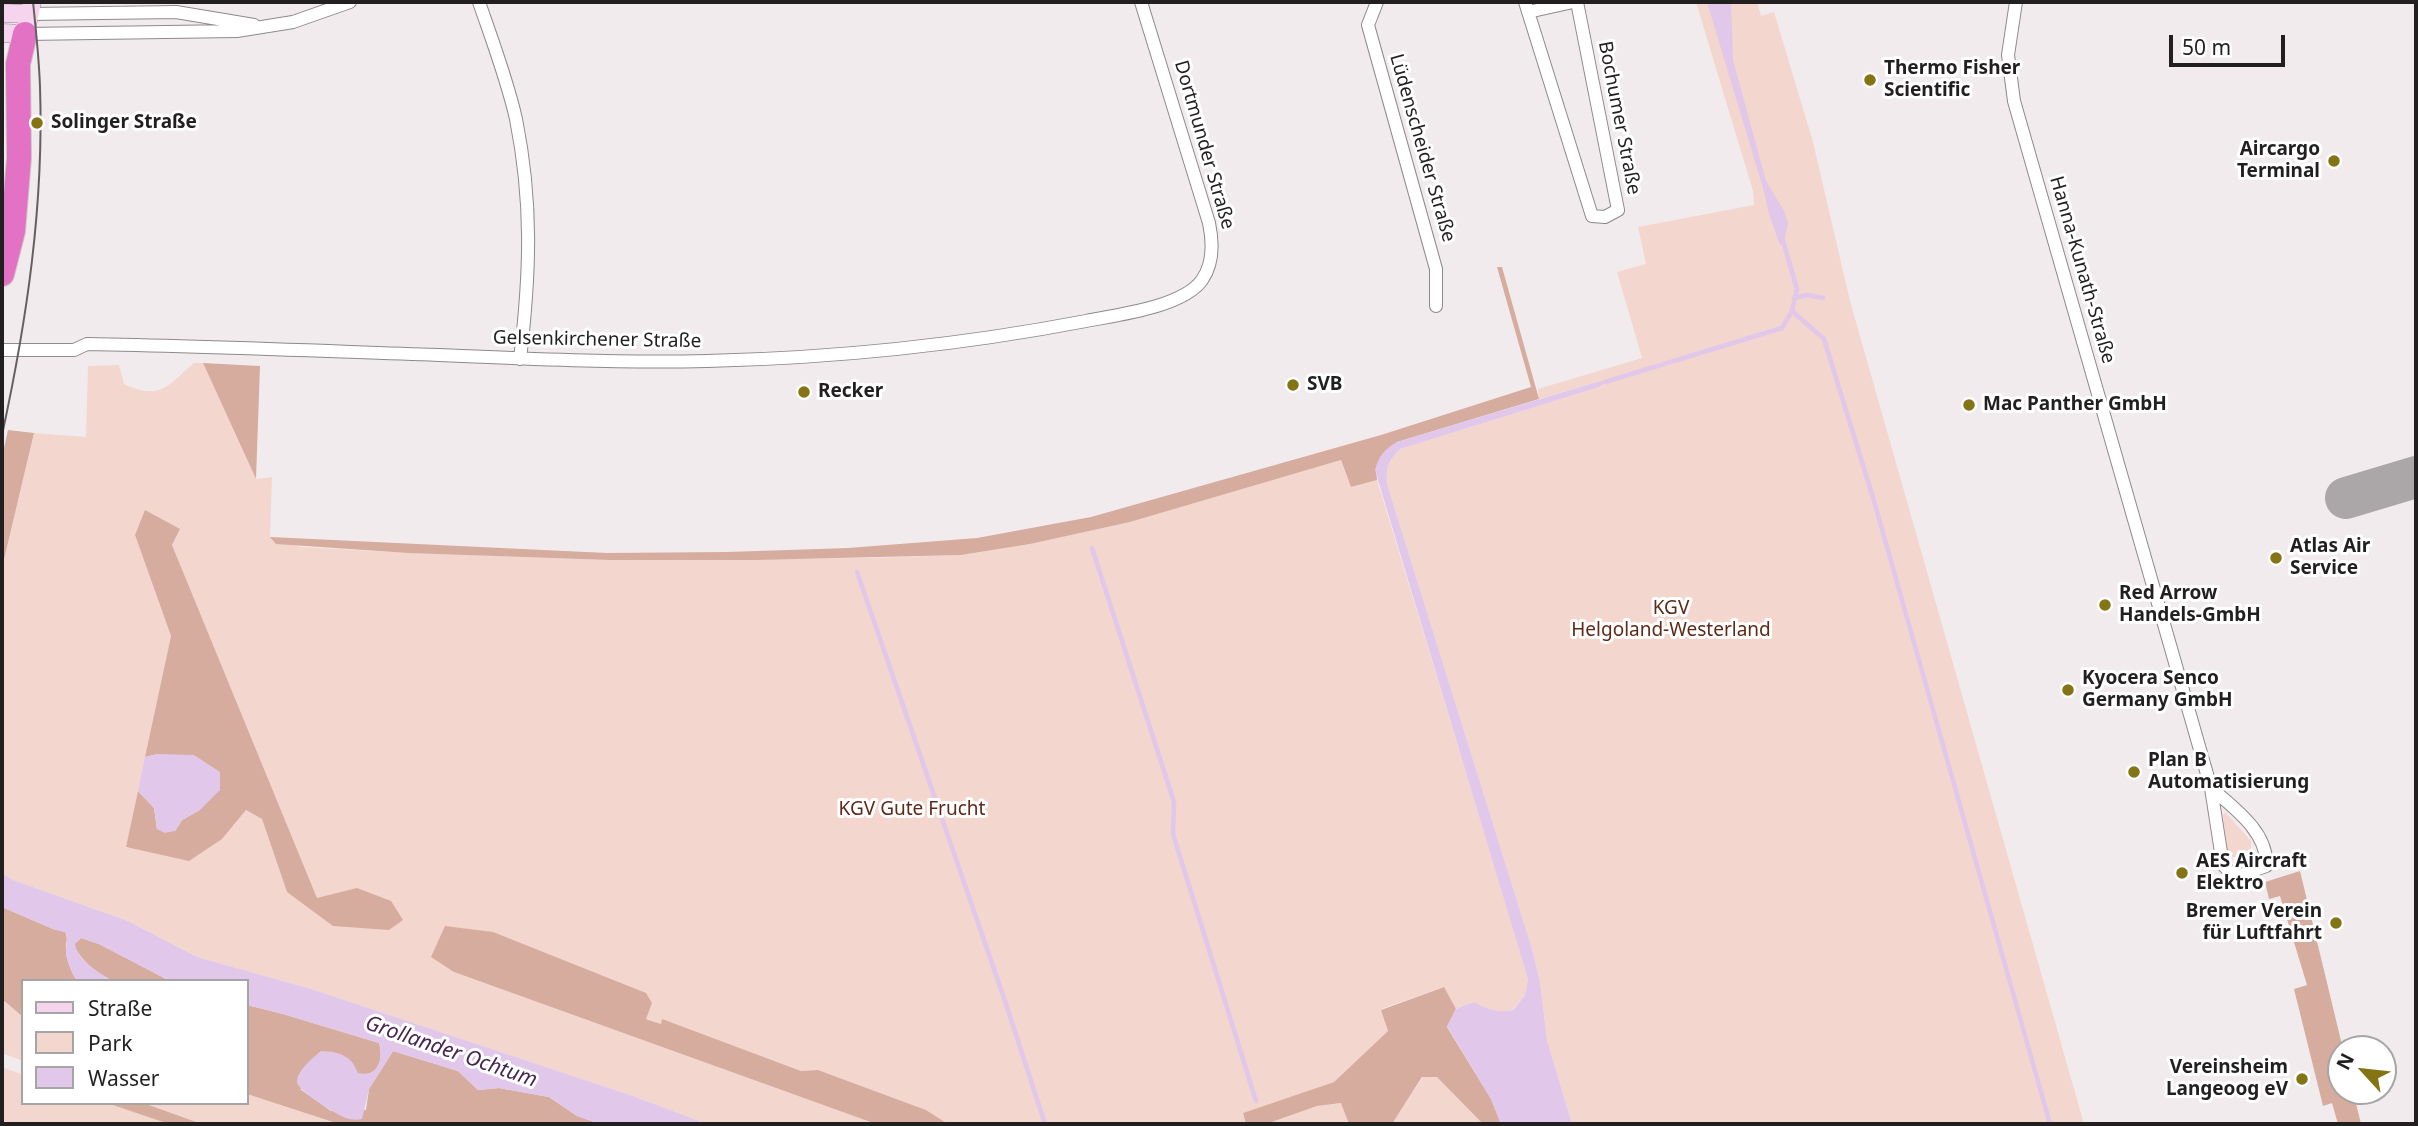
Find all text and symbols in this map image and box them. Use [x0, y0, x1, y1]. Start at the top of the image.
scale bar [2173, 21, 2288, 65]
text: 50 m [2182, 33, 2231, 61]
street label: Bochumer Straße [1593, 39, 1645, 197]
street label: Lüdenscheider Straße [1384, 51, 1460, 245]
street label: Dortmunder Straße [1169, 58, 1239, 232]
place label: Thermo Fisher Scientific [1884, 58, 2020, 102]
marker: Thermo Fisher Scientific [1862, 72, 1878, 88]
place label: Solinger Straße [51, 112, 197, 134]
marker: Solinger Straße [29, 115, 45, 131]
place label: Aircargo Terminal [2237, 139, 2320, 183]
marker: Aircargo Terminal [2326, 153, 2342, 169]
street label: Hanna-Kunath-Straße [2044, 174, 2120, 366]
street label: Gelsenkirchener Straße [493, 327, 701, 353]
place label: SVB [1307, 374, 1342, 396]
marker: SVB [1285, 377, 1301, 393]
place label: Recker [818, 381, 883, 403]
marker: Recker [796, 384, 812, 400]
place label: Mac Panther GmbH [1983, 394, 2167, 416]
marker: Mac Panther GmbH [1961, 397, 1977, 413]
place label: Atlas Air Service [2290, 536, 2370, 580]
marker: Atlas Air Service [2268, 550, 2284, 566]
place label: Red Arrow Handels-GmbH [2119, 583, 2261, 627]
marker: Red Arrow Handels-GmbH [2097, 597, 2113, 613]
park label: KGV Helgoland-Westerland [1571, 598, 1771, 642]
place label: Kyocera Senco Germany GmbH [2082, 668, 2232, 712]
marker: Kyocera Senco Germany GmbH [2060, 682, 2076, 698]
place label: Plan B Automatisierung [2148, 750, 2309, 794]
marker: Plan B Automatisierung [2126, 764, 2142, 780]
park label: KGV Gute Frucht [839, 799, 985, 821]
place label: AES Aircraft Elektro [2196, 851, 2307, 895]
marker: AES Aircraft Elektro [2174, 865, 2190, 881]
place label: Bremer Verein für Luftfahrt [2186, 901, 2322, 945]
marker: Bremer Verein für Luftfahrt [2328, 915, 2344, 931]
legend [21, 979, 248, 1105]
text: Straße [88, 994, 152, 1022]
water label: Grollander Ochtum [362, 1011, 540, 1093]
text: Park [88, 1029, 132, 1057]
north arrow [2327, 1035, 2397, 1105]
text: N [2330, 1049, 2360, 1074]
place label: Vereinsheim Langeoog eV [2166, 1057, 2288, 1101]
text: Wasser [88, 1064, 160, 1092]
marker: Vereinsheim Langeoog eV [2294, 1071, 2310, 1087]

